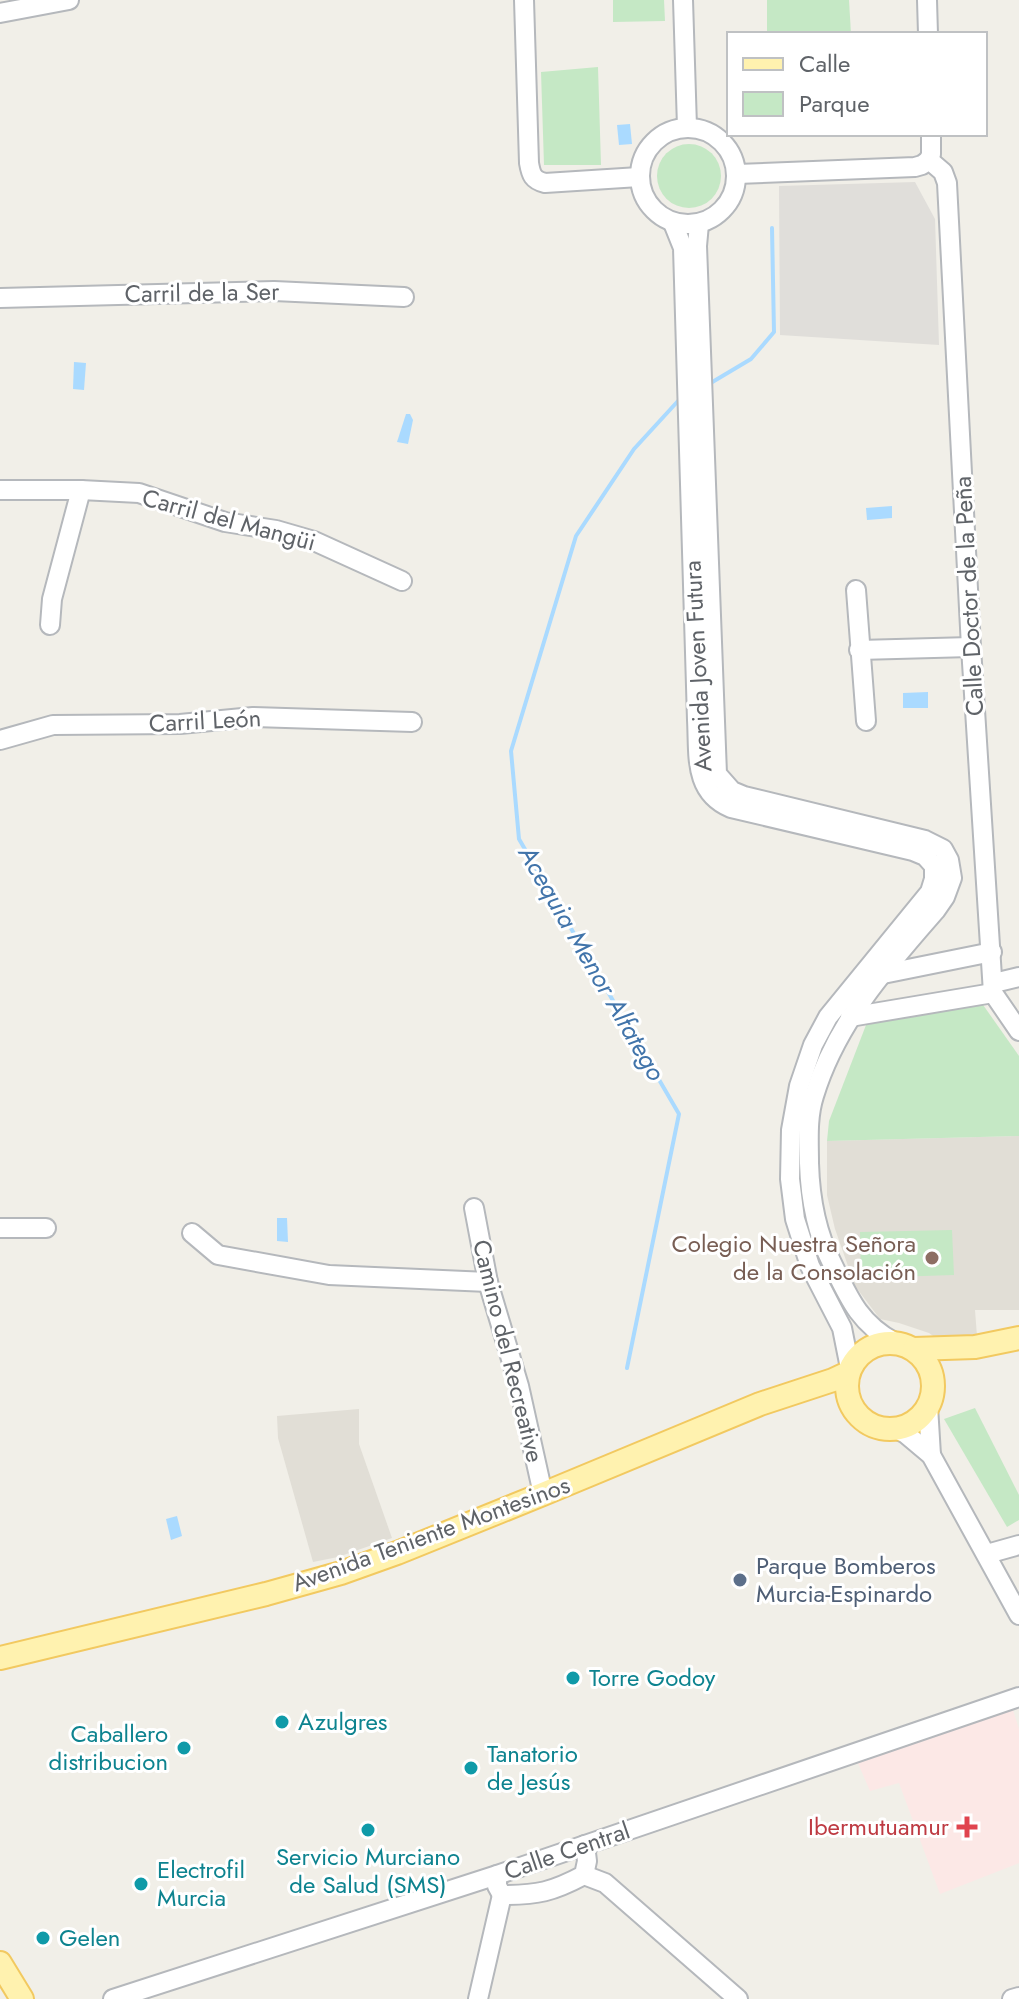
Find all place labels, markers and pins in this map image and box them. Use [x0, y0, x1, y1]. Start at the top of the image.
place label: Colegio Nuestra Señora de la Consolación [671, 1226, 916, 1289]
marker: Colegio Nuestra Señora de la Consolación [923, 1249, 941, 1267]
place label: Parque Bomberos Murcia-Espinardo [756, 1548, 936, 1611]
marker: Parque Bomberos Murcia-Espinardo [731, 1571, 749, 1589]
place label: Torre Godoy [589, 1660, 716, 1695]
marker: Torre Godoy [564, 1669, 582, 1687]
place label: Azulgres [298, 1704, 388, 1739]
marker: Azulgres [273, 1713, 291, 1731]
place label: Caballero distribucion [48, 1716, 168, 1779]
place label: Tanatorio de Jesús [487, 1736, 578, 1799]
marker: Caballero distribucion [175, 1739, 193, 1757]
marker: Tanatorio de Jesús [462, 1759, 480, 1777]
place label: Ibermutuamur [808, 1809, 950, 1844]
marker: Ibermutuamur [956, 1816, 978, 1838]
marker: Servicio Murciano de Salud (SMS) [359, 1821, 377, 1839]
place label: Servicio Murciano de Salud (SMS) [276, 1839, 460, 1902]
place label: Electrofil Murcia [157, 1852, 245, 1915]
marker: Electrofil Murcia [132, 1875, 150, 1893]
place label: Gelen [59, 1920, 120, 1955]
marker: Gelen [34, 1929, 52, 1947]

